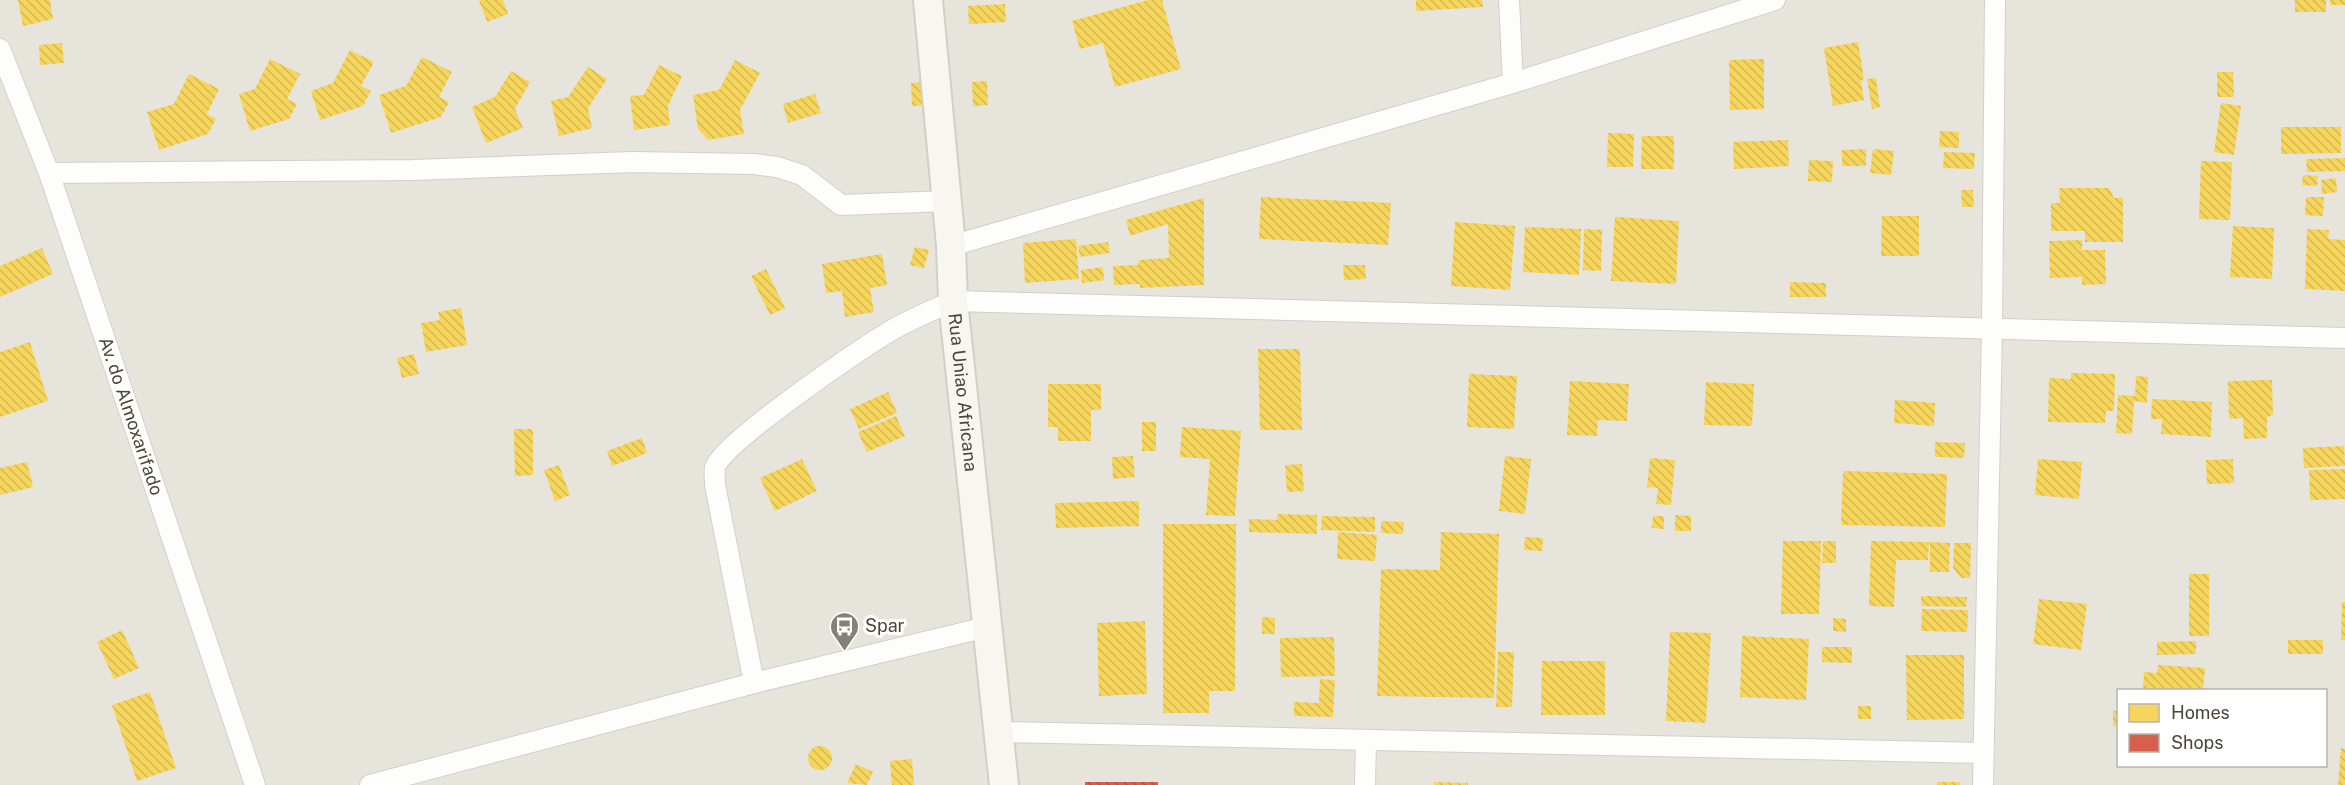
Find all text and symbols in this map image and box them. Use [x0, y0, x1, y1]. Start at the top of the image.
street label: Rua Uniao Africana [944, 312, 982, 473]
street label: Av. do Almoxarifado [95, 334, 168, 498]
bus stop icon: Spar [828, 610, 860, 652]
place label: Spar [865, 615, 905, 636]
legend [2117, 689, 2327, 767]
text: Homes [2171, 702, 2230, 723]
text: Shops [2171, 732, 2223, 753]

